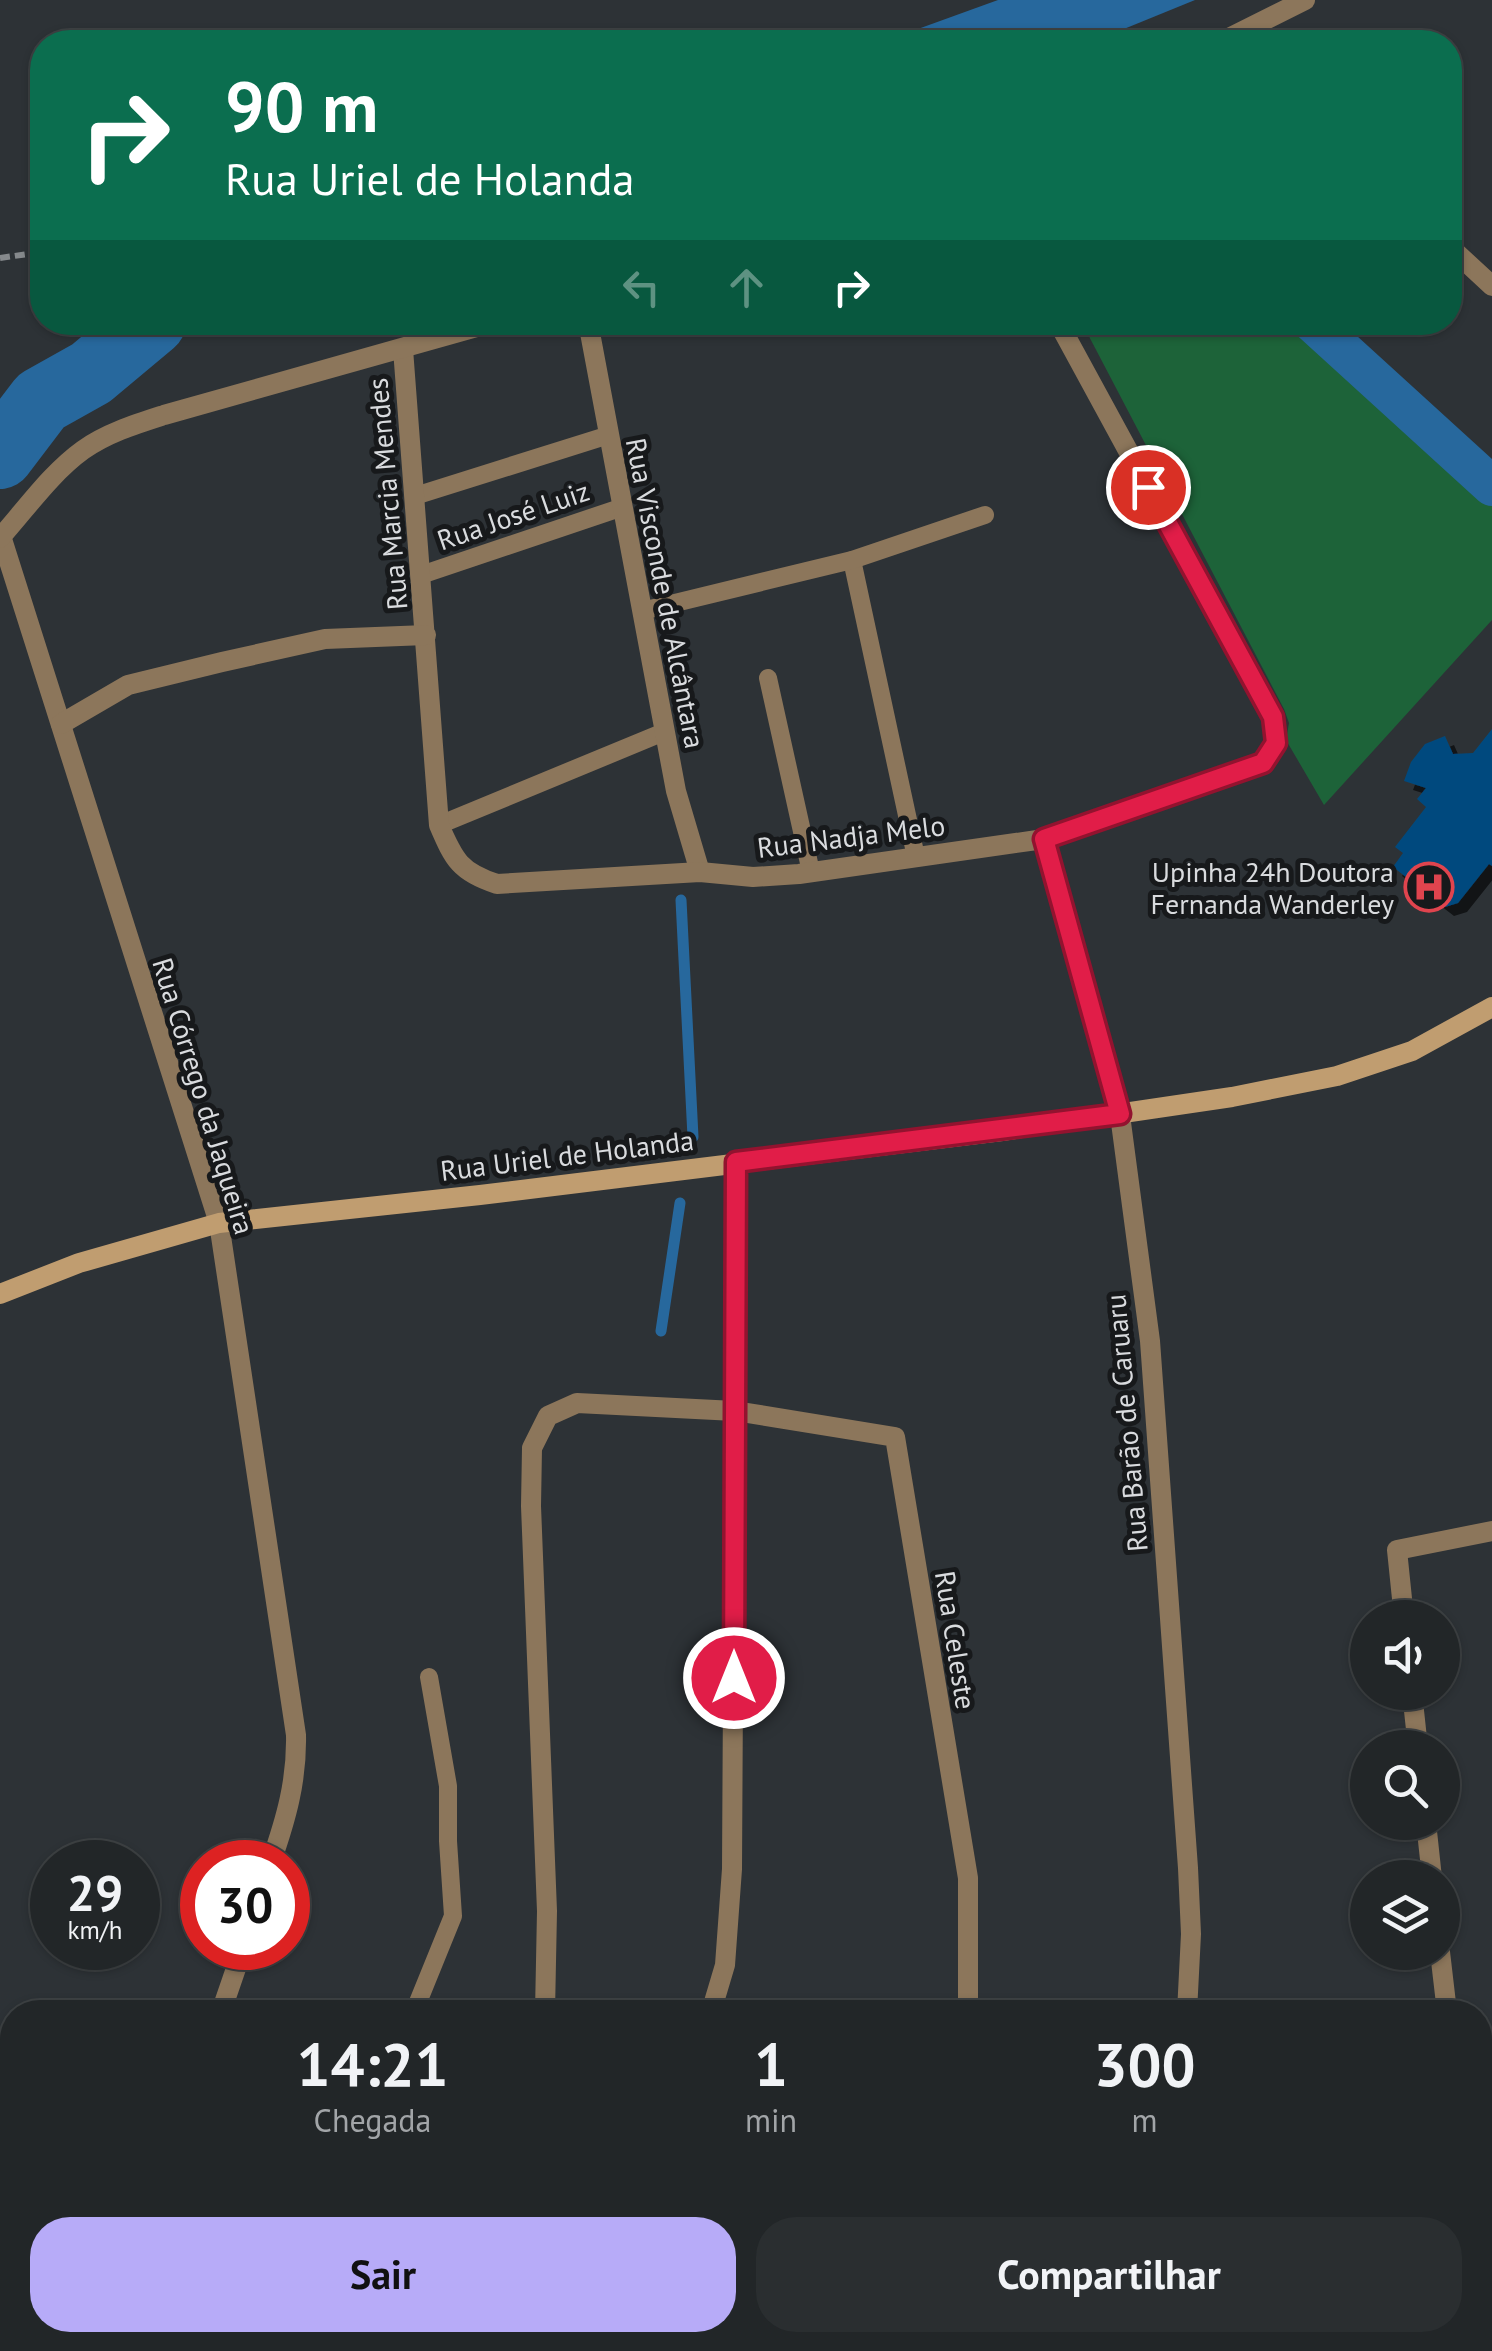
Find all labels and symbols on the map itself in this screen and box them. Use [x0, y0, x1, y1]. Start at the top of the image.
street label: Rua Marcia Mendes [358, 377, 416, 611]
street label: Rua Visconde de Alcântara [618, 435, 714, 751]
pin [1106, 445, 1191, 530]
street label: Rua José Luiz [432, 472, 594, 558]
street label: Rua Nadja Melo [755, 806, 947, 866]
place label: Upinha 24h Doutora Fernanda Wanderley [1150, 853, 1394, 922]
hospital icon: Upinha 24h Doutora Fernanda Wanderley [1403, 861, 1455, 913]
street label: Rua Córrego da Jaqueira [144, 953, 264, 1239]
street label: Rua Uriel de Holanda [438, 1121, 696, 1189]
street label: Rua Barão de Caruaru [1096, 1293, 1156, 1553]
street label: Rua Celeste [927, 1568, 985, 1712]
position arrow [682, 1626, 786, 1730]
speed limit sign: 30 [180, 1840, 310, 1970]

